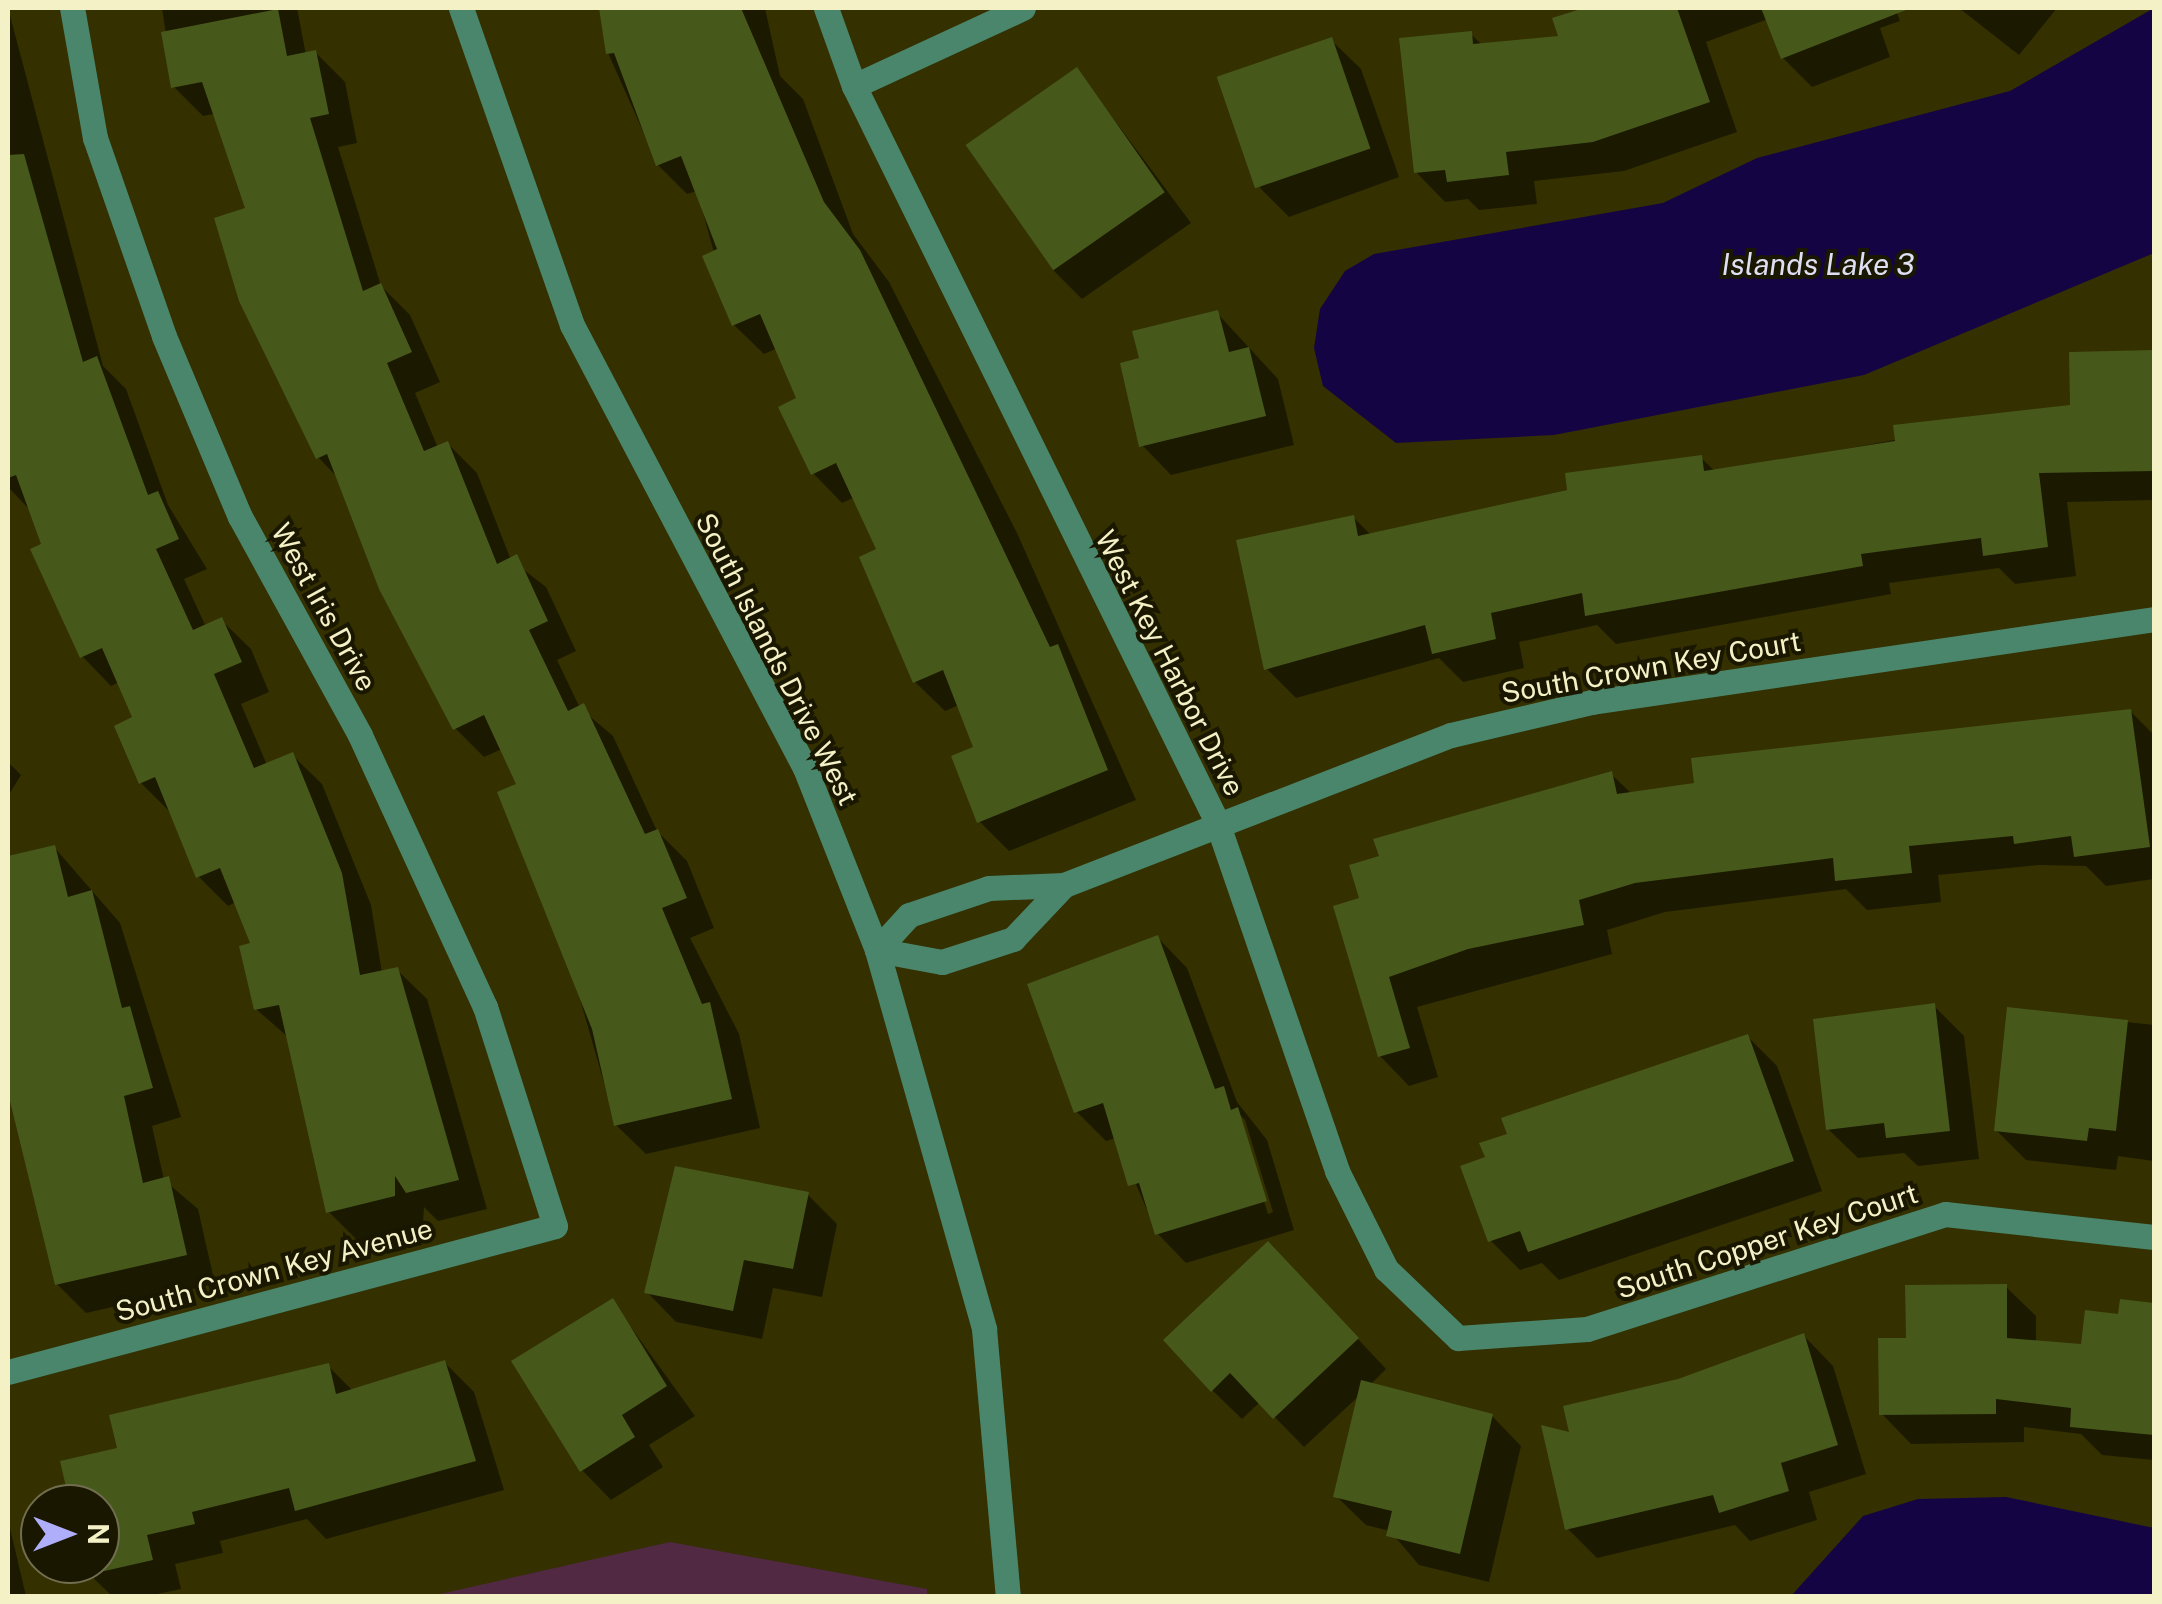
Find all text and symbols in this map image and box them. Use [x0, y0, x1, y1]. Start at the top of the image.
water label: Islands Lake 3 [1721, 246, 1915, 282]
street label: South Islands Drive West [688, 507, 866, 811]
street label: West Iris Drive [264, 517, 384, 697]
street label: West Key Harbor Drive [1088, 525, 1252, 801]
street label: South Crown Key Court [1499, 624, 1803, 710]
street label: South Copper Key Court [1612, 1176, 1922, 1306]
street label: South Crown Key Avenue [112, 1211, 436, 1329]
north arrow [20, 1484, 120, 1584]
text: N [82, 1523, 115, 1545]

